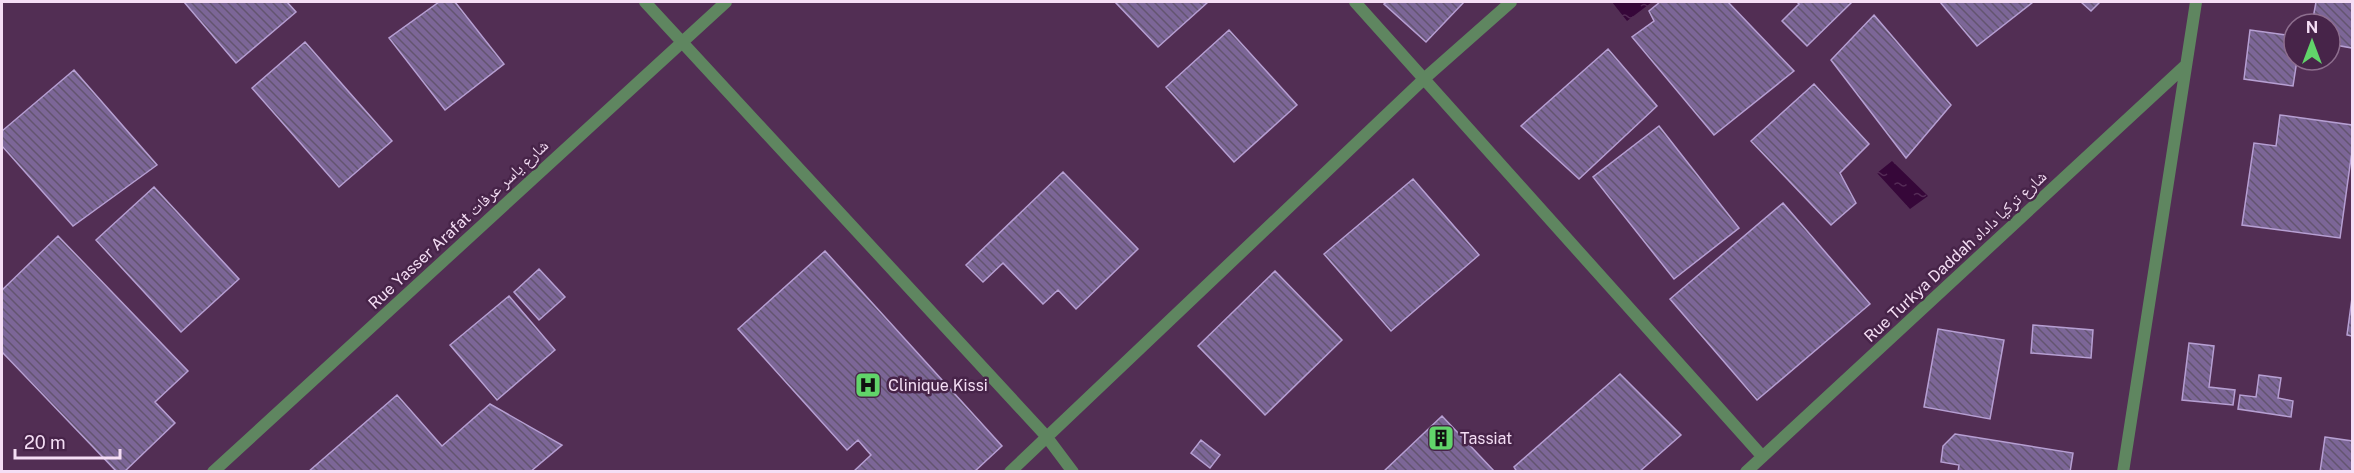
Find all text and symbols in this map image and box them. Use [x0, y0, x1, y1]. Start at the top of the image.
north arrow [2282, 12, 2342, 72]
text: N [2306, 18, 2318, 37]
street label: Rue Yasser Arafat شارع ياسر عرفات [364, 136, 553, 314]
street label: Rue Turkya Daddah شارع تركيا داداه [1860, 167, 2051, 347]
hospital icon: Clinique Kissi [853, 370, 883, 400]
place label: Clinique Kissi [888, 376, 988, 395]
scale bar [15, 422, 120, 460]
building icon: Tassiat [1426, 423, 1456, 453]
place label: Tassiat [1460, 429, 1512, 448]
text: 20 m [24, 432, 66, 453]

